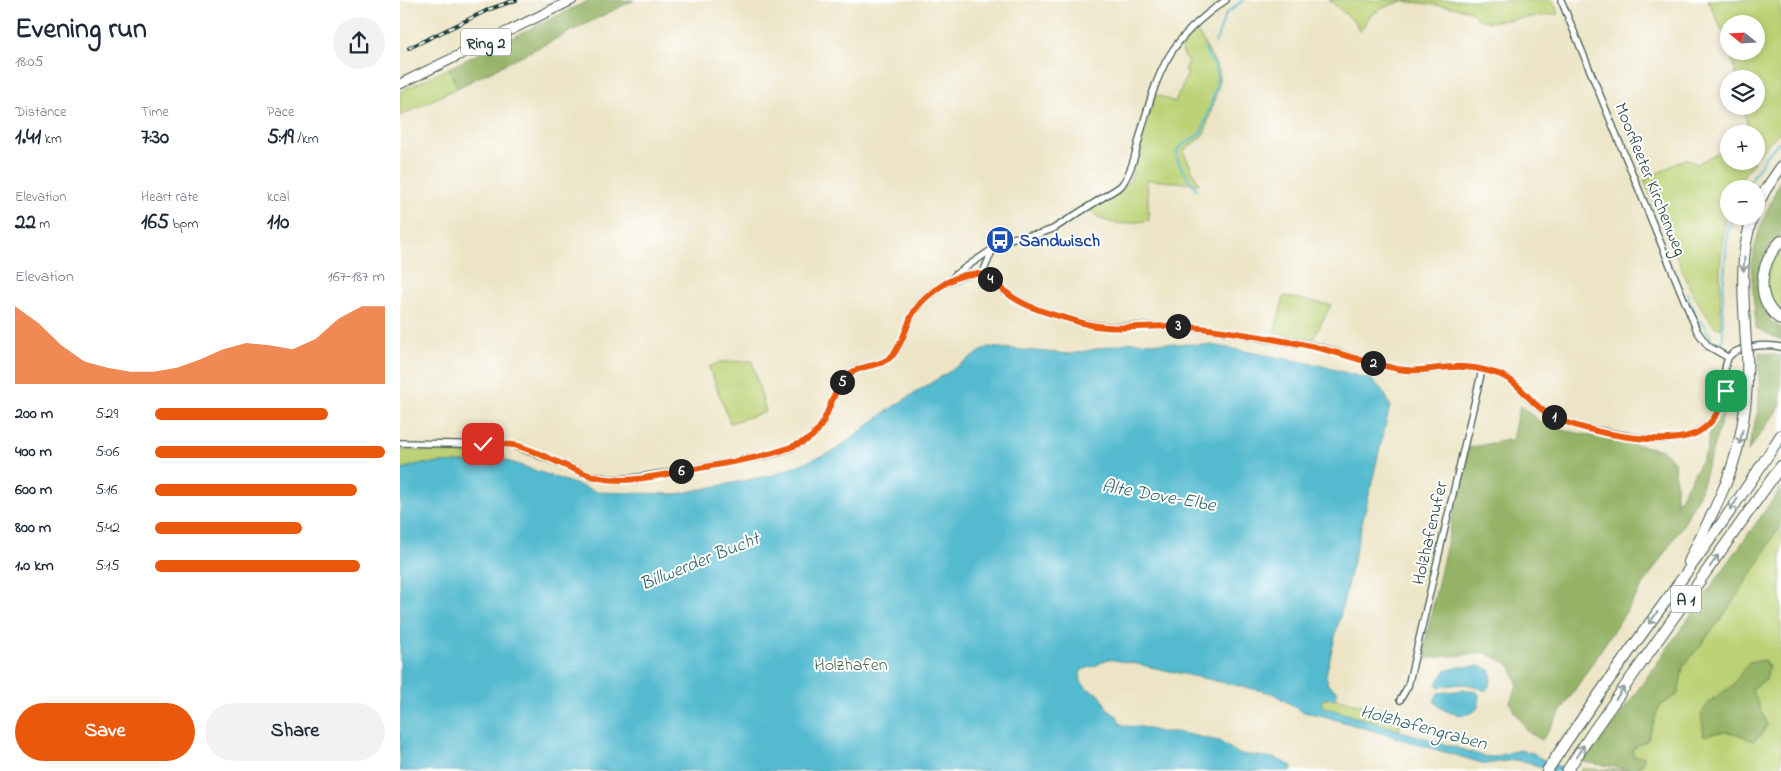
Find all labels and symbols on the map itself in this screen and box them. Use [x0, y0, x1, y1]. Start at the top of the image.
north arrow [1720, 15, 1765, 60]
road number: Ring 2 [461, 28, 511, 56]
street label: Moorfleeter Kirchenweg [1606, 99, 1692, 261]
bus stop icon: Sandwisch [985, 225, 1015, 255]
place label: Sandwisch [1019, 229, 1100, 255]
one-way arrow [1739, 256, 1749, 272]
pin: 4 [978, 266, 1002, 292]
pin: 3 [1166, 314, 1190, 338]
pin: 2 [1360, 350, 1386, 376]
pin: 5 [830, 370, 854, 394]
pin [1705, 370, 1747, 412]
pin: 1 [1542, 404, 1566, 430]
pin [462, 423, 504, 465]
one-way arrow [1735, 428, 1745, 444]
pin: 6 [668, 458, 694, 484]
water label: Alte Dove-Elbe [1100, 473, 1219, 520]
street label: Holzhafenufer [1406, 479, 1456, 588]
one-way arrow [1729, 497, 1739, 511]
water label: Billwerder Bucht [636, 525, 765, 599]
one-way arrow [1709, 554, 1719, 568]
road number: A 1 [1671, 586, 1701, 612]
one-way arrow [1648, 611, 1659, 624]
park label: Holzhafen [814, 653, 888, 679]
one-way arrow [1615, 686, 1625, 700]
water label: Holzhafengraben [1357, 699, 1490, 759]
one-way arrow [1575, 744, 1585, 758]

